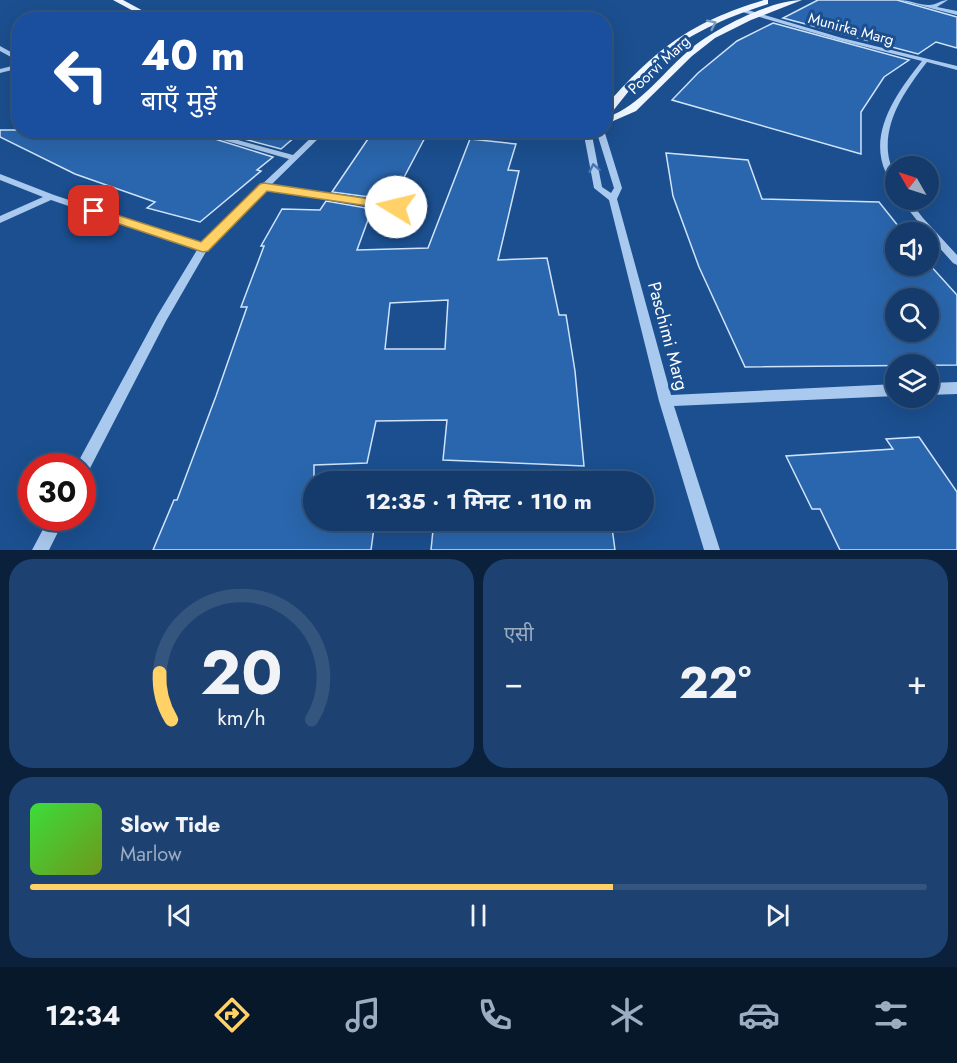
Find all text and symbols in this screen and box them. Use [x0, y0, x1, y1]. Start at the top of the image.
street label: Munirka Marg [806, 7, 896, 51]
one-way arrow [705, 20, 716, 31]
text: 40 m [141, 25, 245, 86]
street label: Poorvi Marg [623, 30, 695, 100]
icon: left [42, 36, 120, 114]
text: बाएँ मुड़ें [141, 81, 217, 120]
north arrow [885, 156, 939, 210]
map controls [885, 156, 939, 408]
one-way arrow [588, 164, 601, 174]
position arrow [364, 175, 428, 239]
pin [68, 185, 119, 236]
icon: arrive [77, 194, 110, 227]
button: sound [885, 222, 939, 276]
street label: Paschimi Marg [641, 279, 695, 393]
button: search [885, 288, 939, 342]
button: layers [885, 354, 939, 408]
speed limit sign: 30 [18, 453, 96, 531]
text: 12:35 · 1 मिनट · 110 m [365, 485, 592, 517]
text: एसी [504, 620, 534, 649]
text: 20 [200, 627, 283, 717]
text: 22° [679, 650, 751, 715]
text: − [504, 659, 523, 706]
text: + [907, 659, 927, 706]
text: km/h [217, 703, 266, 734]
text: Slow Tide [120, 808, 220, 840]
text: Marlow [120, 840, 182, 869]
icon: previous [163, 899, 196, 932]
icon: pause [462, 899, 495, 932]
icon: next [761, 899, 794, 932]
icon: directions [211, 994, 253, 1036]
icon: music [342, 994, 384, 1036]
icon: phone [474, 994, 516, 1036]
icon: climate [606, 994, 648, 1036]
icon: car [738, 994, 780, 1036]
icon: filters [870, 994, 912, 1036]
text: 12:34 [45, 996, 121, 1035]

